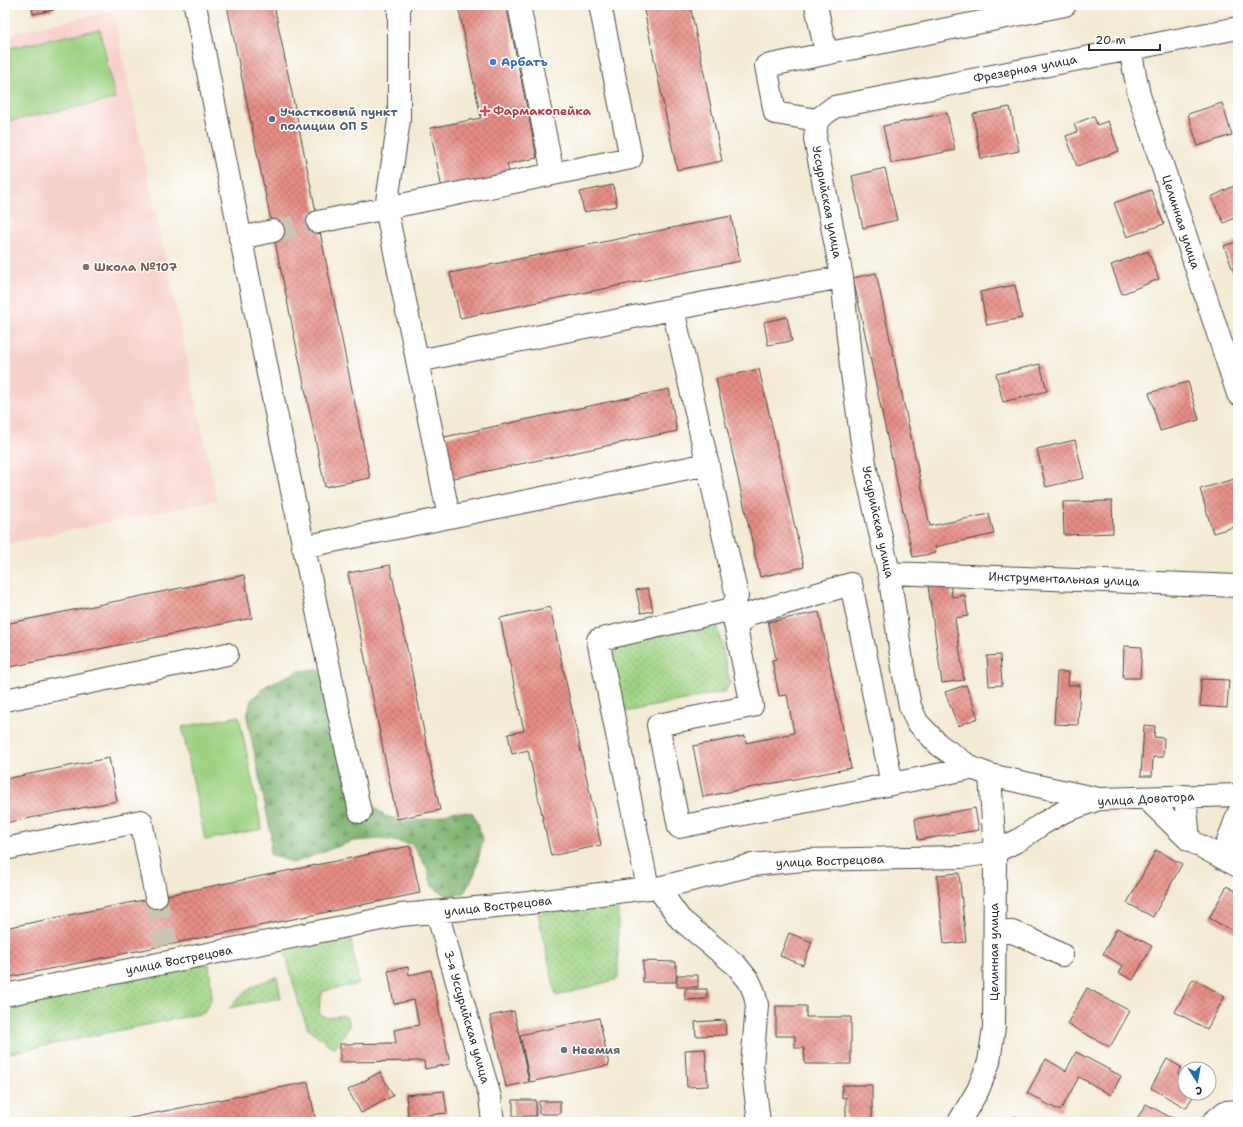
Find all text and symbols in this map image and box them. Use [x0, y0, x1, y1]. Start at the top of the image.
scale bar [1089, 26, 1160, 52]
text: 20 m [1095, 32, 1126, 48]
street label: Фрезерная улица [972, 51, 1079, 87]
place label: Арбатъ [501, 54, 548, 70]
marker: Арбатъ [488, 57, 498, 67]
place label: Фармакопейка [493, 103, 592, 119]
place label: Участковый пункт полиции ОП 5 [280, 104, 398, 134]
marker: Фармакопейка [480, 106, 490, 116]
marker: Участковый пункт полиции ОП 5 [267, 114, 277, 124]
street label: Уссурийская улица [808, 144, 846, 260]
street label: Целинная улица [1158, 173, 1204, 272]
place label: Школа №107 [94, 259, 178, 275]
marker: Школа №107 [81, 262, 91, 272]
street label: Уссурийская улица [858, 465, 898, 580]
street label: Инструментальная улица [988, 568, 1140, 590]
street label: улица Доватора [1097, 788, 1195, 810]
street label: улица Вострецова [776, 851, 885, 871]
street label: улица Вострецова [443, 892, 553, 920]
street label: Целинная улица [986, 902, 1002, 1001]
street label: улица Вострецова [124, 942, 234, 978]
street label: 3-я Уссурийская улица [440, 949, 494, 1086]
place label: Неемия [572, 1042, 620, 1058]
marker: Неемия [559, 1045, 569, 1055]
north arrow [1177, 1061, 1217, 1101]
text: С [1194, 1082, 1204, 1098]

